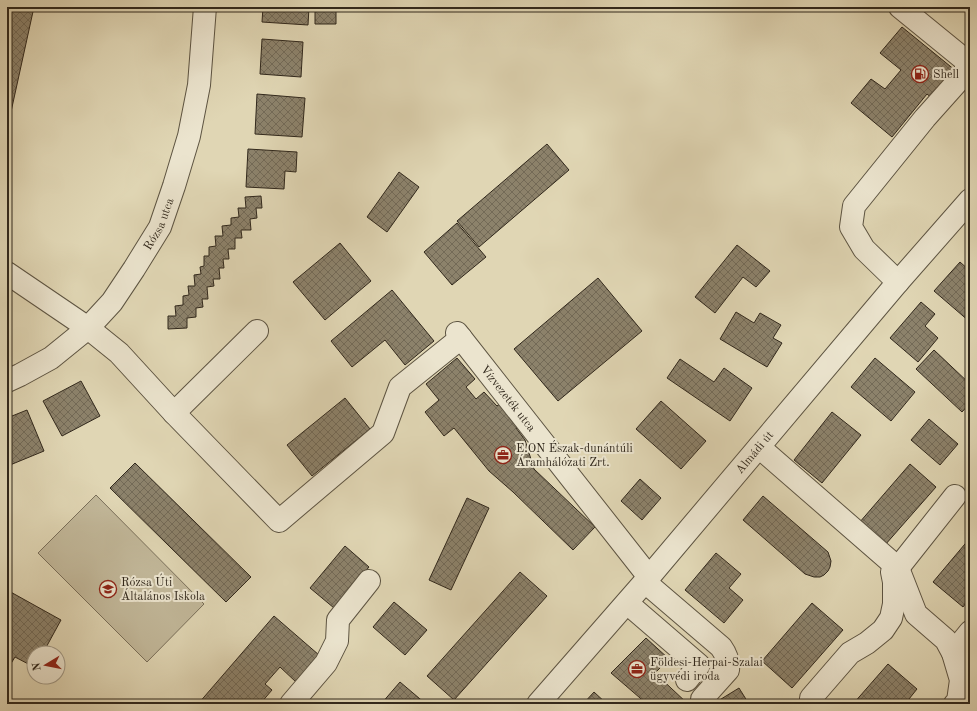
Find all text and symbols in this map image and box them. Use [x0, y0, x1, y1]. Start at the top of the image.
fuel station icon: Shell [910, 64, 930, 84]
place label: Shell [933, 69, 959, 81]
street label: Rózsa utca [142, 197, 176, 253]
street label: Vízvezeték utca [478, 363, 537, 434]
street label: Almádi út [734, 429, 776, 476]
place label: E.ON Észak-dunántúli Áramhálózati Zrt. [516, 440, 633, 469]
office icon: E.ON Észak-dunántúli Áramhálózati Zrt. [493, 445, 513, 465]
place label: Rózsa Úti Általános Iskola [121, 573, 205, 603]
school or university icon: Rózsa Úti Általános Iskola [98, 579, 118, 599]
north arrow [26, 645, 66, 685]
place label: Földesi-Herpai-Szalai ügyvédi iroda [650, 657, 763, 683]
office icon: Földesi-Herpai-Szalai ügyvédi iroda [627, 659, 647, 679]
text: N [31, 661, 44, 672]

